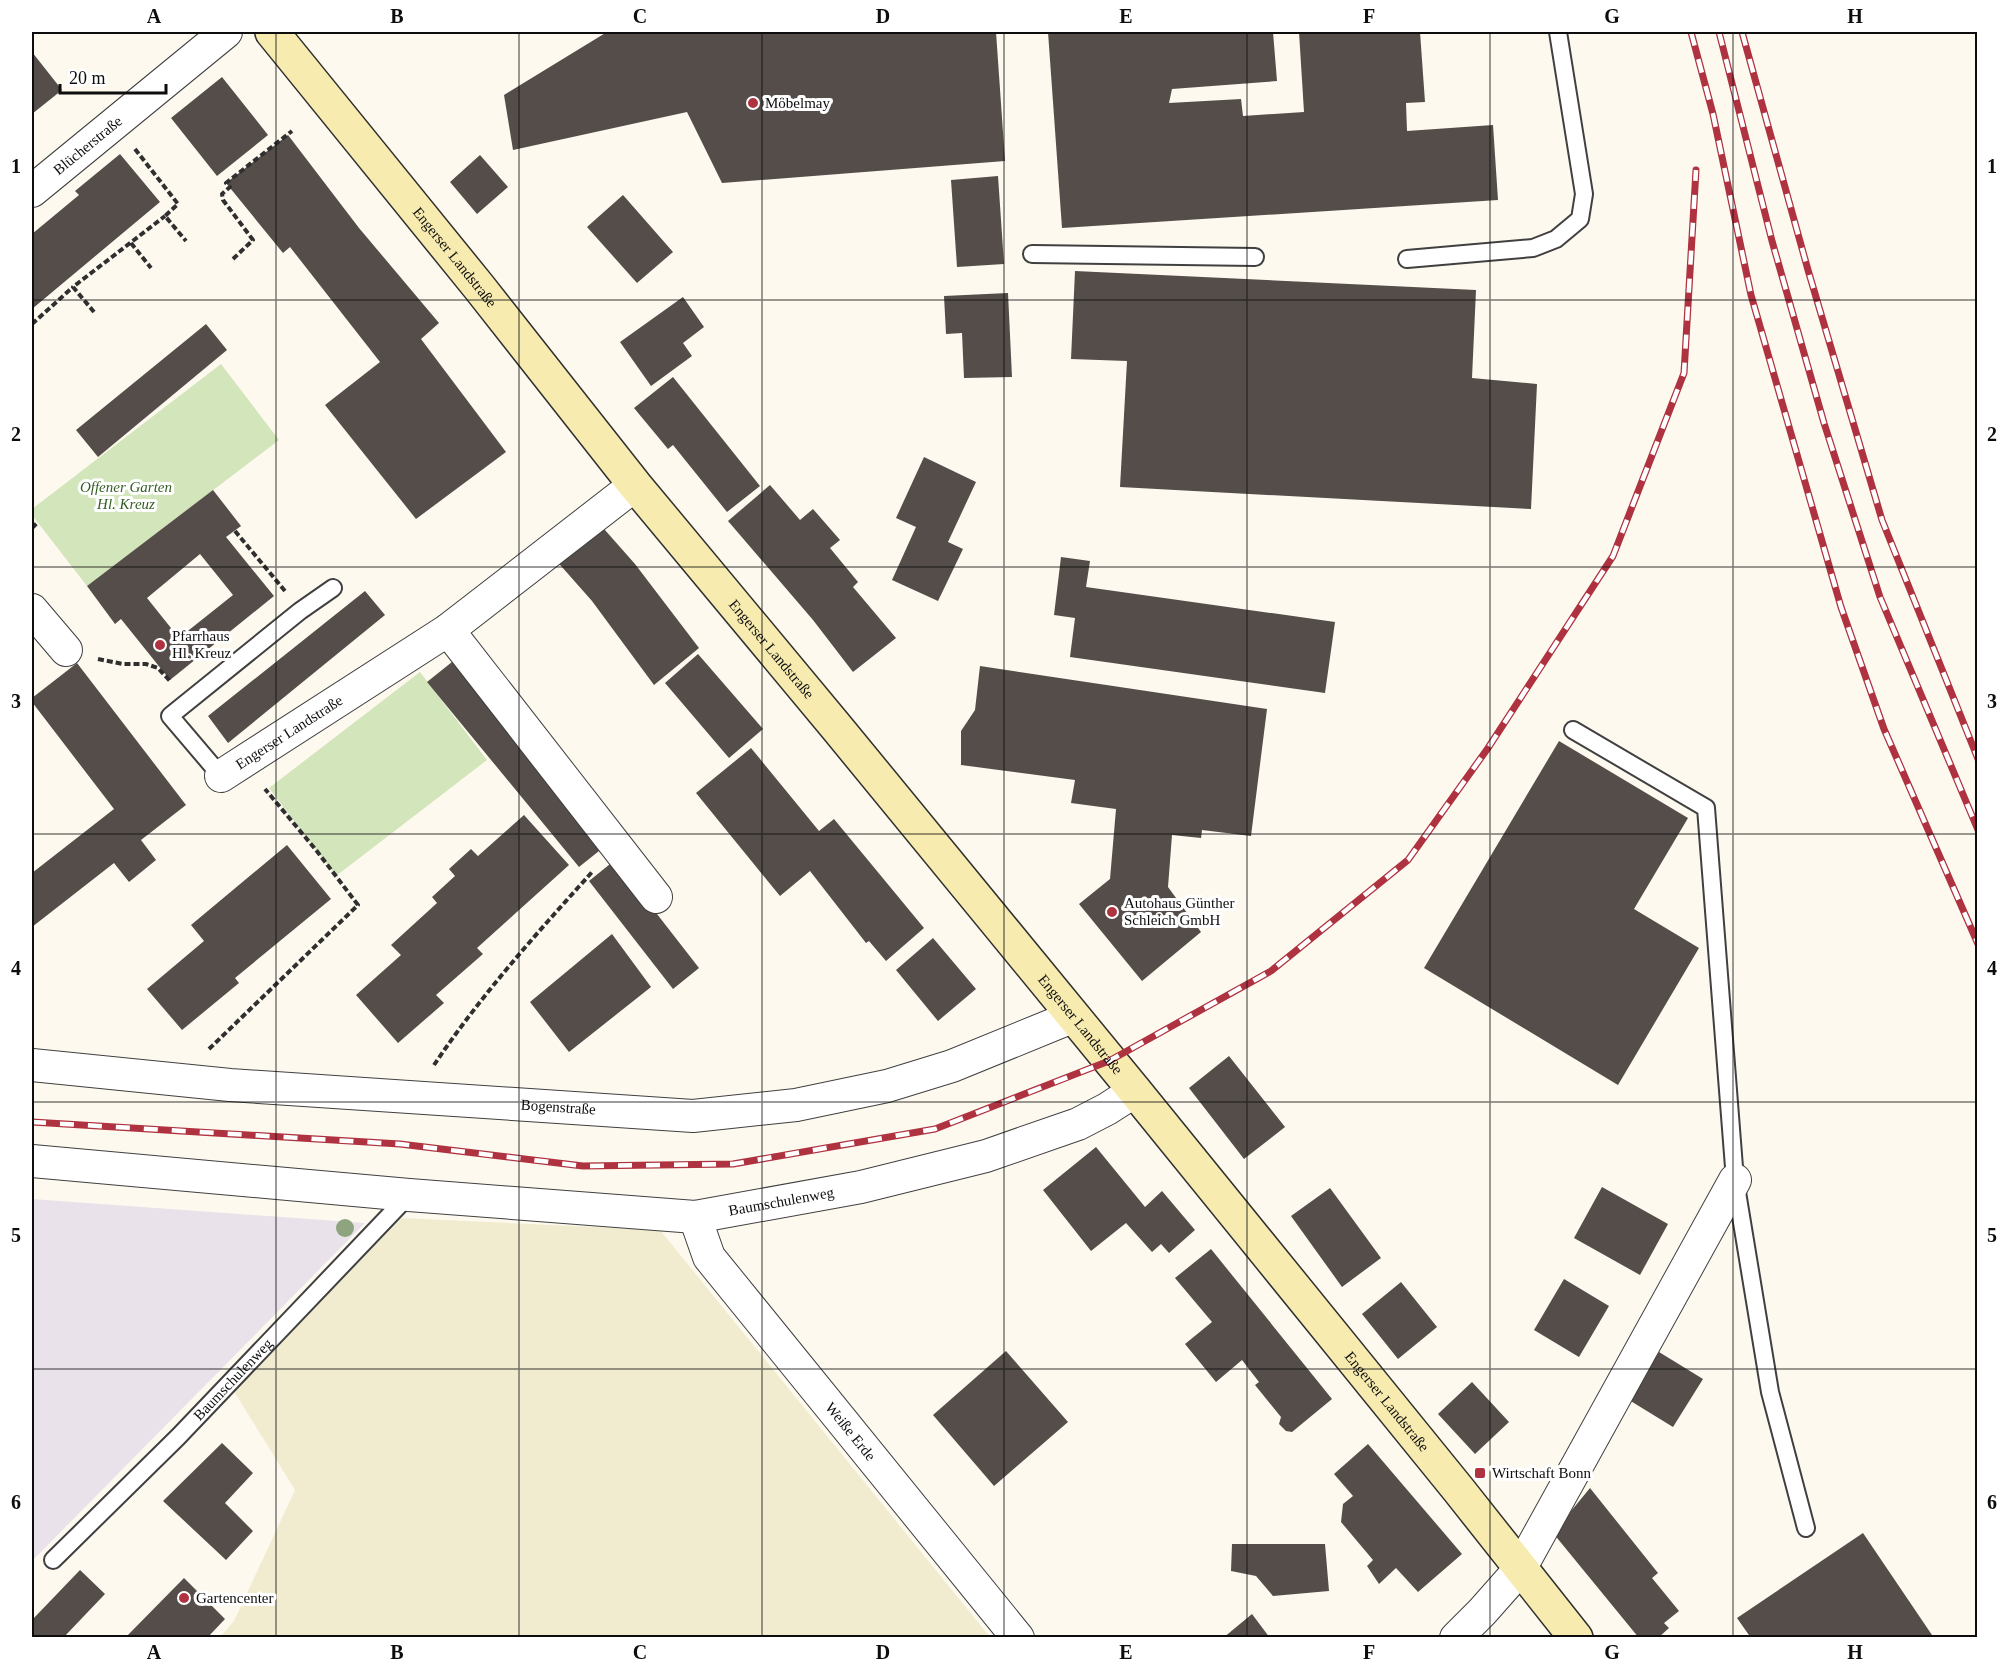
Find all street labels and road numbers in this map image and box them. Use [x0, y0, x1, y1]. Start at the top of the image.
street label: Blücherstraße [50, 113, 125, 178]
street label: Engerser Landstraße [410, 204, 500, 311]
street label: Engerser Landstraße [726, 596, 817, 702]
street label: Engerser Landstraße [233, 692, 346, 772]
street label: Engerser Landstraße [1035, 971, 1126, 1078]
street label: Bogenstraße [520, 1096, 597, 1117]
street label: Baumschulenweg [727, 1184, 836, 1219]
street label: Baumschulenweg [190, 1335, 276, 1424]
street label: Engerser Landstraße [1342, 1348, 1432, 1455]
street label: Weiße Erde [822, 1399, 879, 1464]

